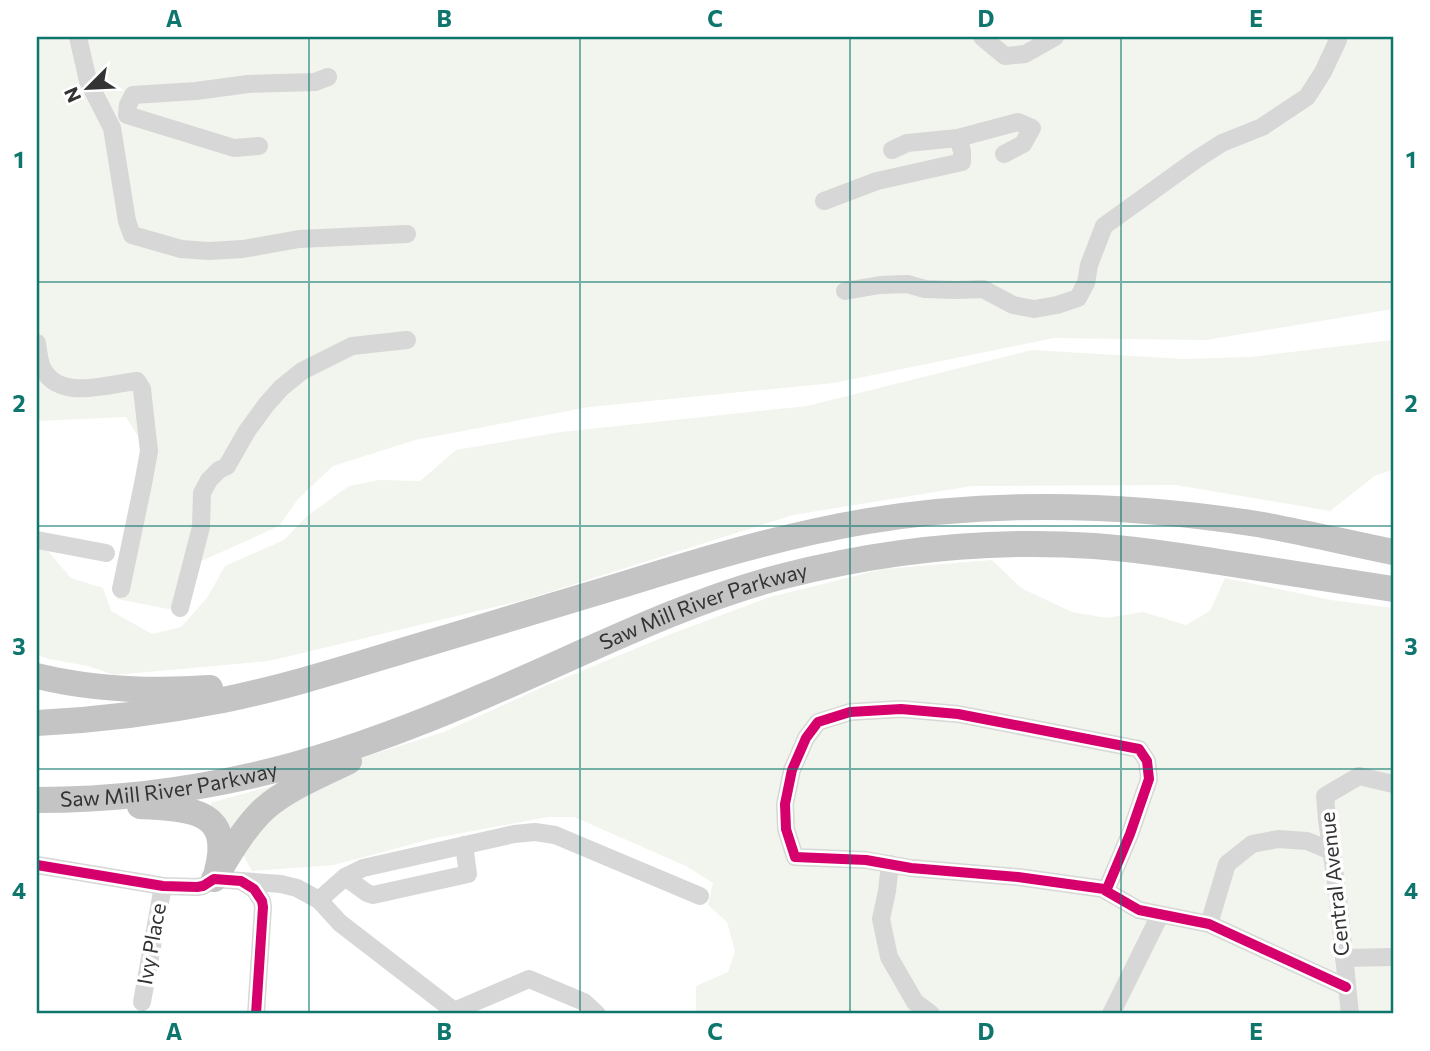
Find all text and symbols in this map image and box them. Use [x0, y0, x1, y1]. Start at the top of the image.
text: A [166, 4, 183, 32]
text: B [436, 4, 452, 32]
text: C [707, 4, 723, 32]
text: D [978, 4, 995, 32]
text: E [1249, 4, 1263, 32]
north arrow [52, 52, 122, 122]
text: N [59, 84, 85, 106]
text: 1 [14, 145, 24, 173]
text: 1 [1406, 145, 1416, 173]
text: 2 [12, 389, 26, 417]
text: 2 [1404, 389, 1418, 417]
street label: Saw Mill River Parkway [595, 557, 810, 654]
text: 3 [12, 632, 26, 660]
text: 3 [1404, 632, 1418, 660]
street label: Saw Mill River Parkway [60, 756, 280, 811]
street label: Central Avenue [1314, 811, 1353, 957]
text: 4 [12, 876, 26, 904]
text: 4 [1404, 876, 1418, 904]
street label: Ivy Place [131, 901, 170, 987]
text: A [166, 1017, 183, 1045]
text: B [436, 1017, 452, 1045]
text: C [707, 1017, 723, 1045]
text: D [978, 1017, 995, 1045]
text: E [1249, 1017, 1263, 1045]

